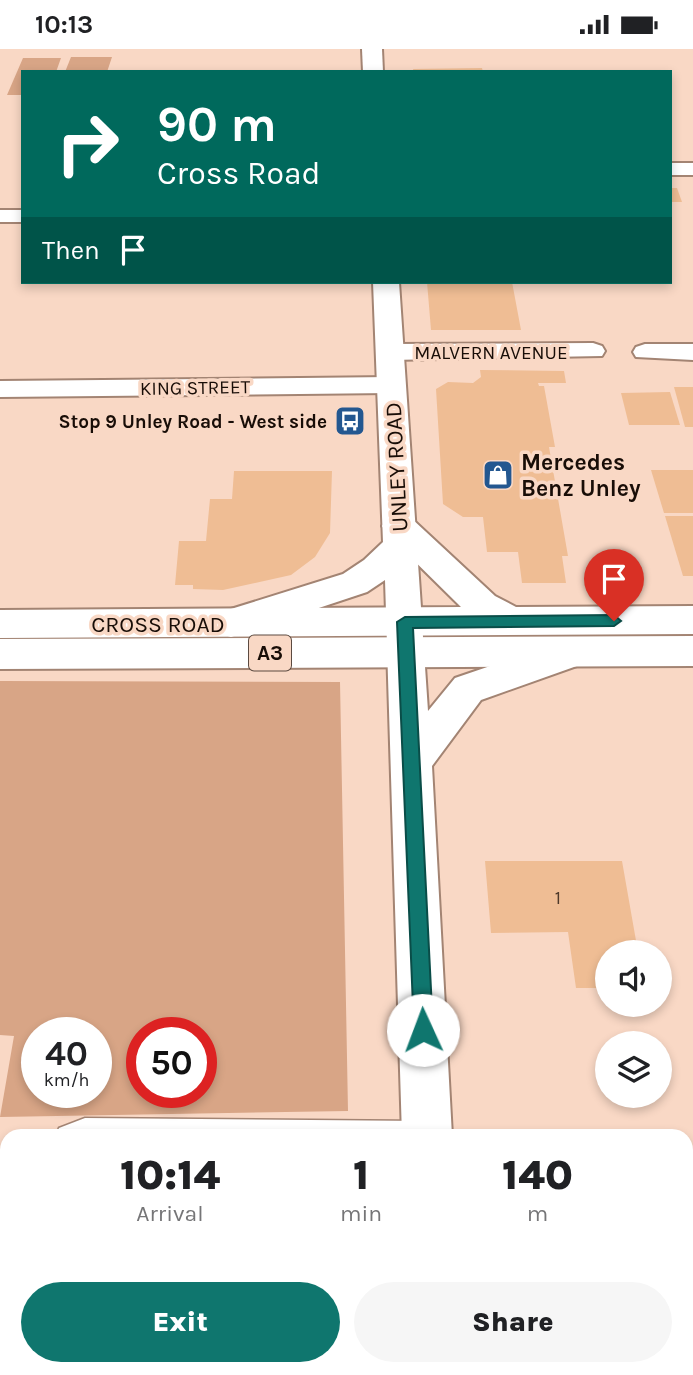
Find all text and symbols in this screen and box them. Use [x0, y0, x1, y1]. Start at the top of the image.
text: 10:13 [35, 9, 93, 40]
text: 90 m [157, 96, 277, 153]
icon: right [42, 98, 133, 189]
text: Cross Road [157, 155, 321, 192]
icon: arrive [114, 231, 152, 269]
text: Then [42, 235, 100, 266]
street label: MALVERN AVENUE [414, 342, 568, 364]
street label: KING STREET [140, 376, 251, 400]
street label: UNLEY ROAD [380, 401, 413, 533]
bus stop icon: Stop 9 Unley Road - West side [333, 404, 367, 438]
place label: Stop 9 Unley Road - West side [59, 411, 327, 433]
place label: Mercedes Benz Unley [521, 449, 641, 502]
shop icon: Mercedes Benz Unley [481, 458, 515, 492]
pin [584, 549, 644, 621]
icon: arrive [595, 560, 633, 598]
street label: CROSS ROAD [91, 611, 225, 638]
road number: A3 [249, 635, 291, 671]
house number: 1 [555, 887, 561, 909]
map controls [595, 940, 672, 1108]
button: sound [595, 940, 672, 1017]
position arrow [386, 993, 460, 1067]
speed limit sign: 50 [126, 1017, 217, 1108]
button: layers [595, 1031, 672, 1108]
text: 40 [45, 1033, 88, 1074]
text: km/h [44, 1069, 89, 1091]
text: 10:14 [120, 1150, 220, 1200]
text: 1 [353, 1150, 369, 1200]
text: 140 [502, 1150, 573, 1200]
text: Arrival [136, 1200, 204, 1227]
text: min [340, 1200, 382, 1227]
text: m [527, 1200, 548, 1227]
button: Exit [21, 1282, 340, 1362]
button: Share [354, 1282, 672, 1362]

